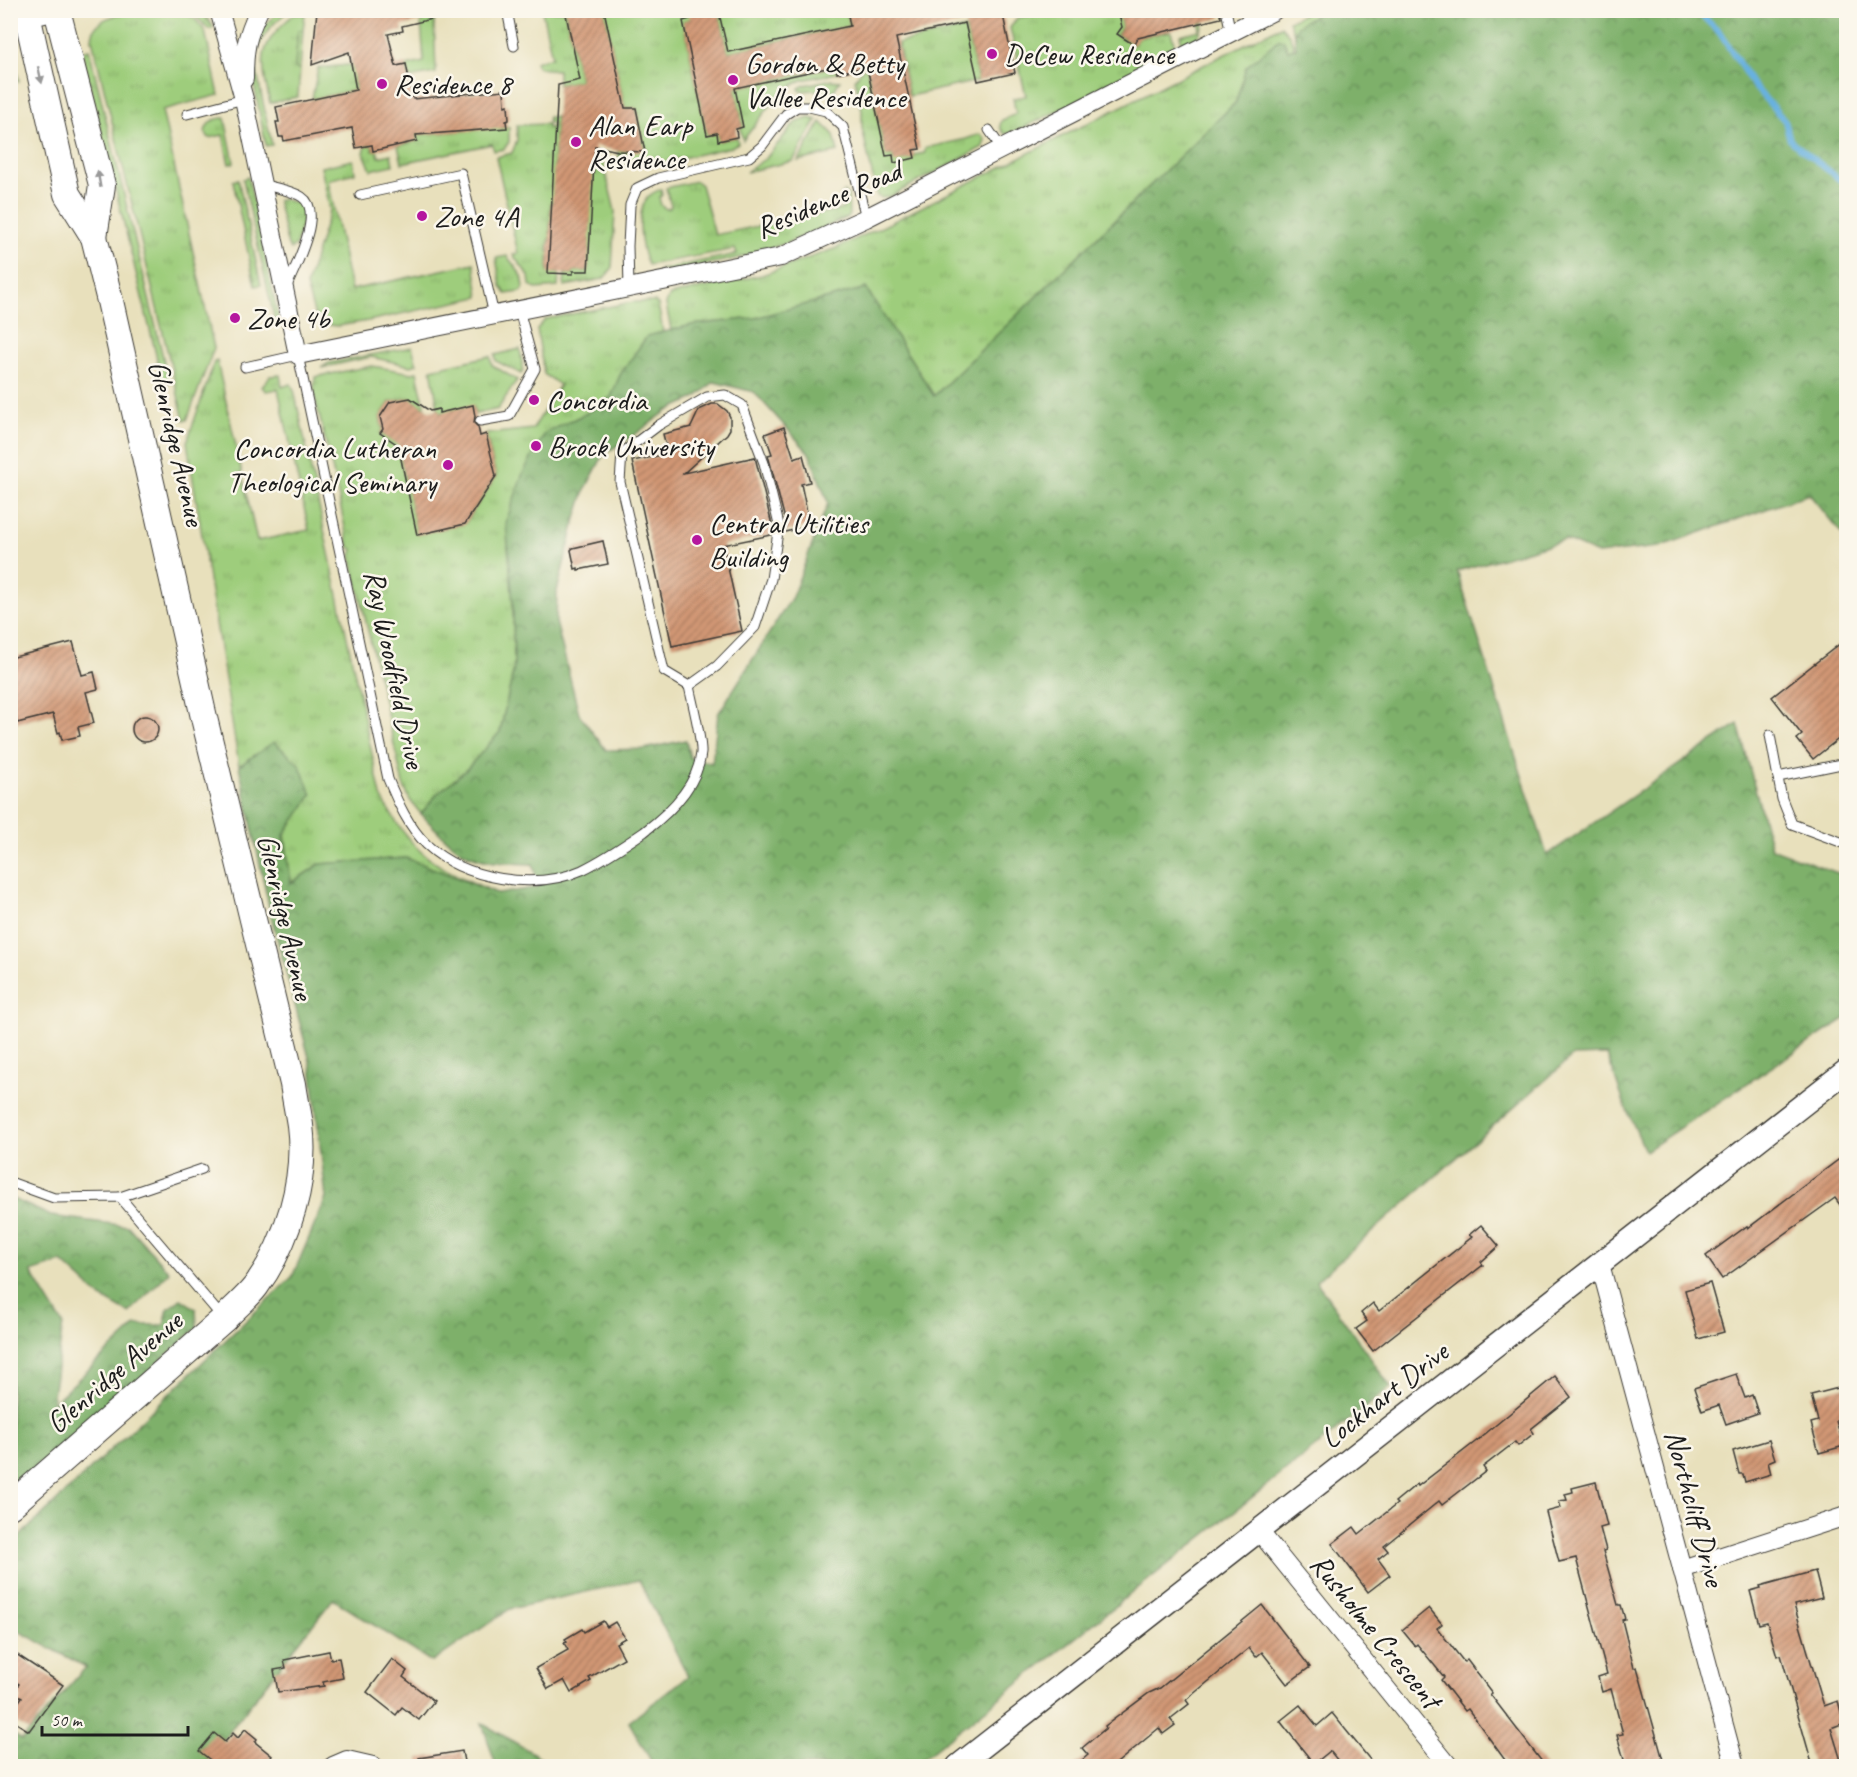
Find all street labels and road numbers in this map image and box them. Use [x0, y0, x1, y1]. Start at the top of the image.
street label: Residence Road [749, 150, 910, 247]
street label: Glenridge Avenue [140, 357, 215, 531]
street label: Ray Woodfield Drive [355, 567, 435, 774]
street label: Glenridge Avenue [249, 831, 324, 1005]
street label: Glenridge Avenue [38, 1301, 192, 1442]
street label: Lockhart Drive [1312, 1332, 1457, 1457]
street label: Northcliff Drive [1656, 1426, 1735, 1592]
street label: Rusholme Crescent [1302, 1546, 1453, 1719]

